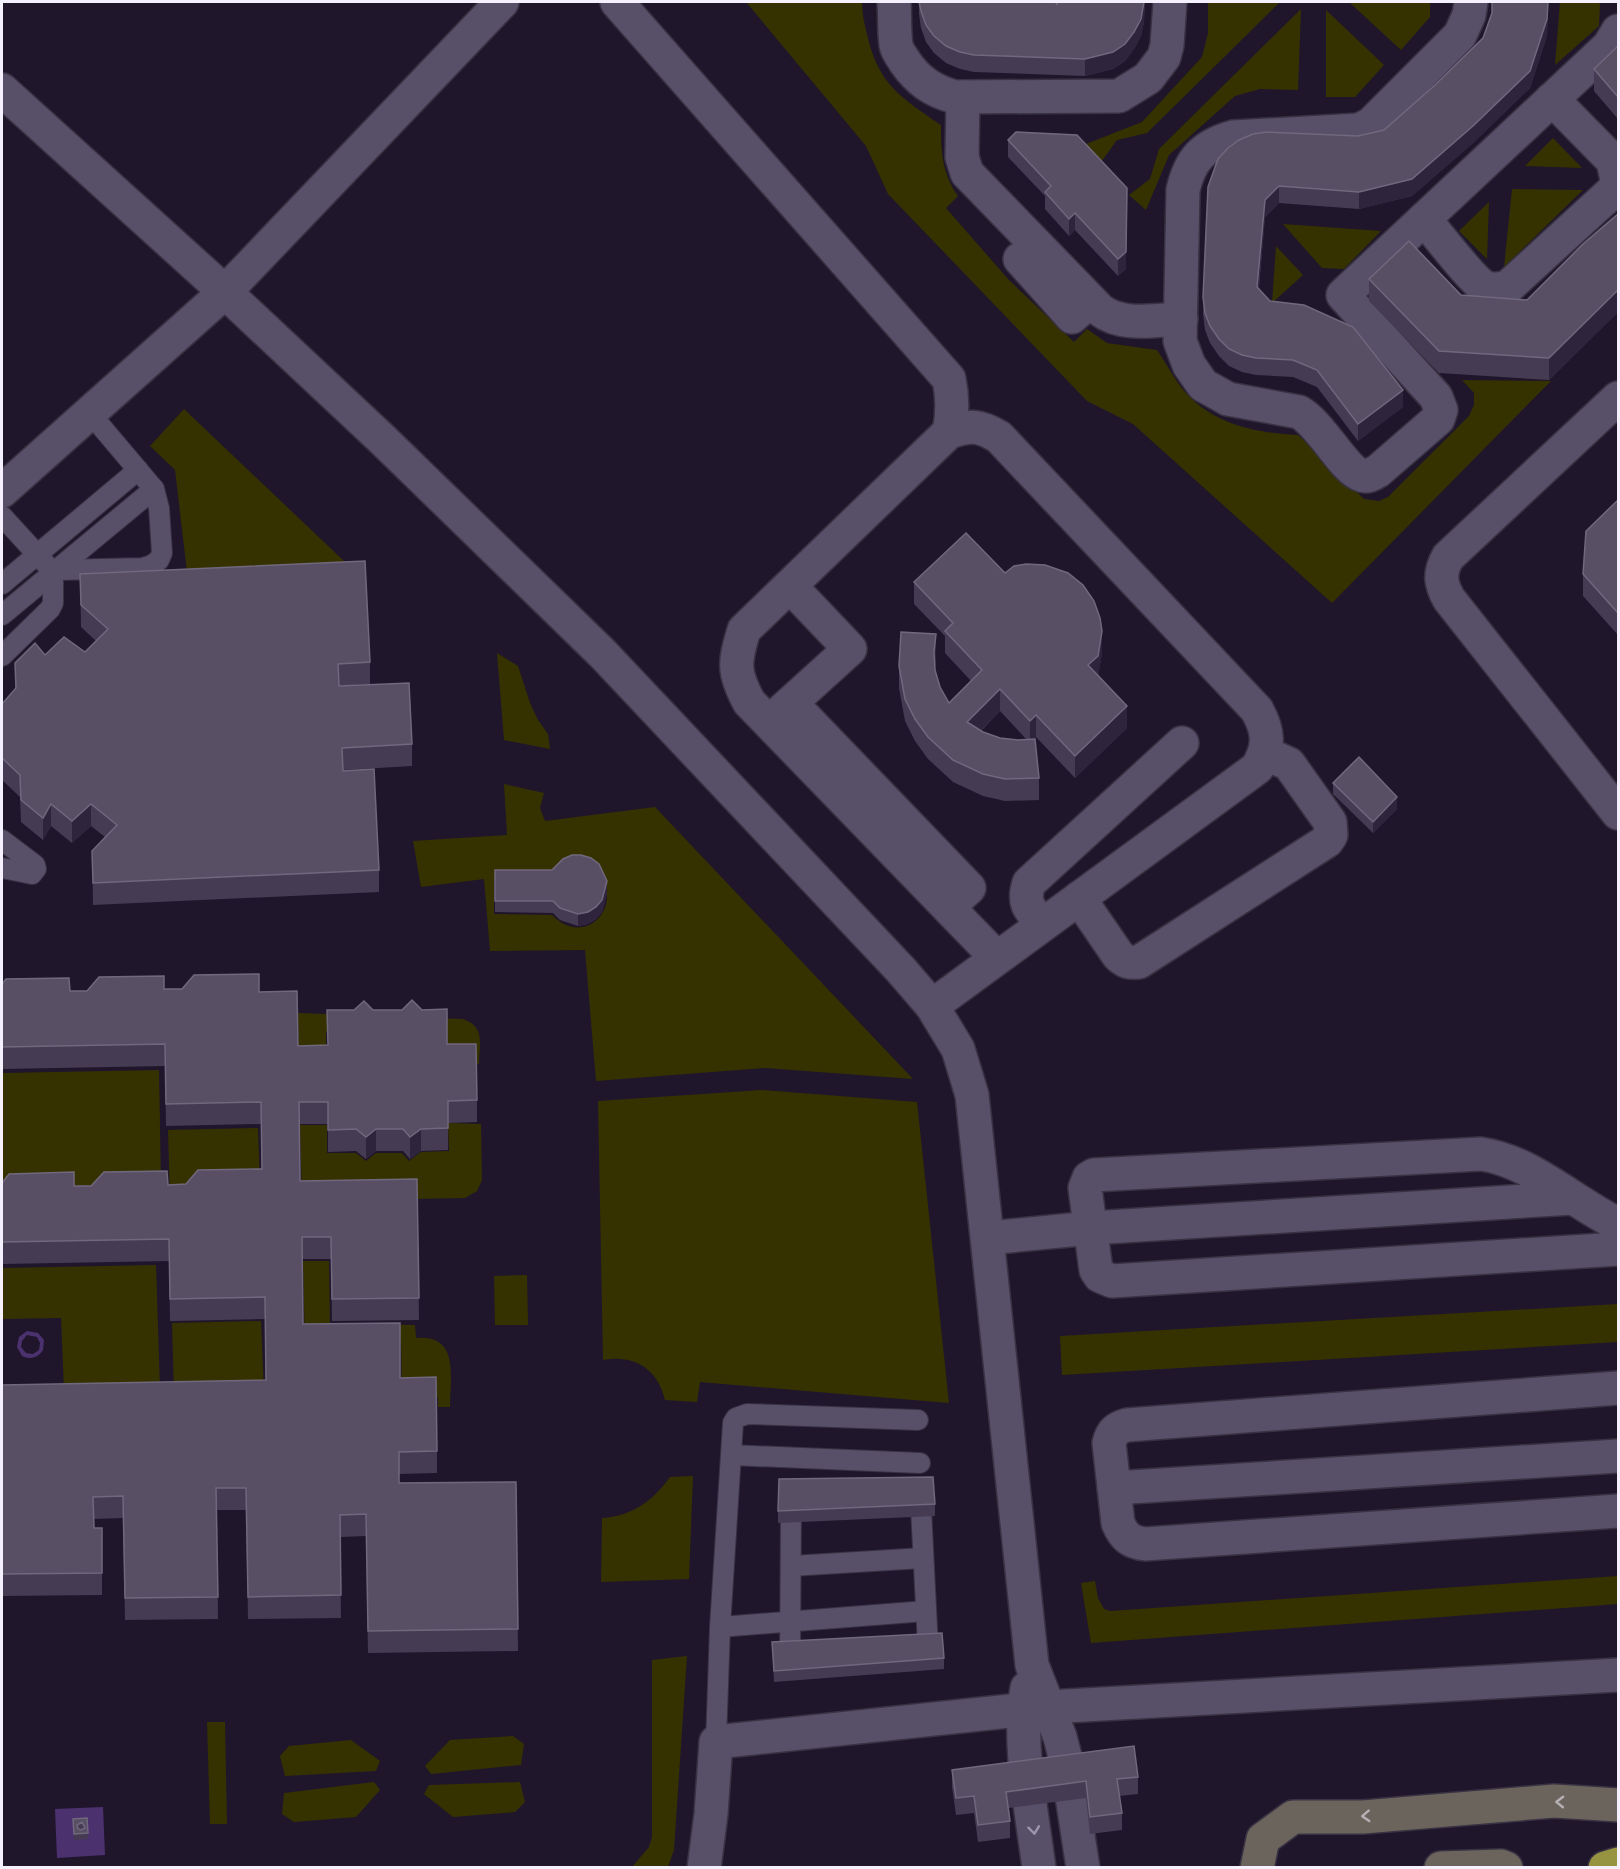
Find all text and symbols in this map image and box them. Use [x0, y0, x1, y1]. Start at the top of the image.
one-way arrow [1556, 1796, 1565, 1808]
one-way arrow [1361, 1810, 1370, 1823]
one-way arrow [1027, 1826, 1040, 1835]

